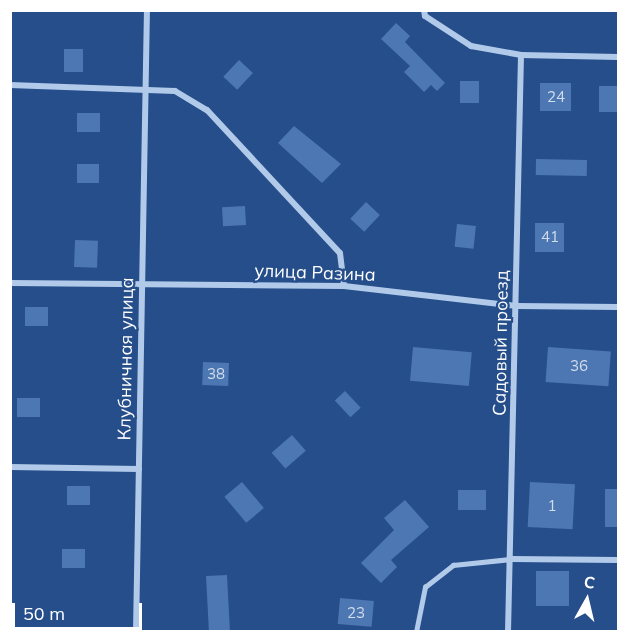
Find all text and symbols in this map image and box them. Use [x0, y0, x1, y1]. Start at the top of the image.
house number: 24 [547, 88, 565, 106]
house number: 41 [541, 228, 559, 246]
street label: улица Разина [254, 260, 376, 286]
street label: Садовый проезд [489, 270, 513, 416]
street label: Клубничная улица [114, 277, 138, 441]
house number: 36 [570, 357, 588, 375]
house number: 38 [207, 365, 225, 383]
house number: 1 [548, 497, 556, 515]
north arrow [557, 570, 617, 630]
text: С [583, 572, 596, 593]
scale bar [15, 591, 146, 629]
text: 50 m [23, 602, 65, 625]
house number: 23 [347, 604, 365, 622]

